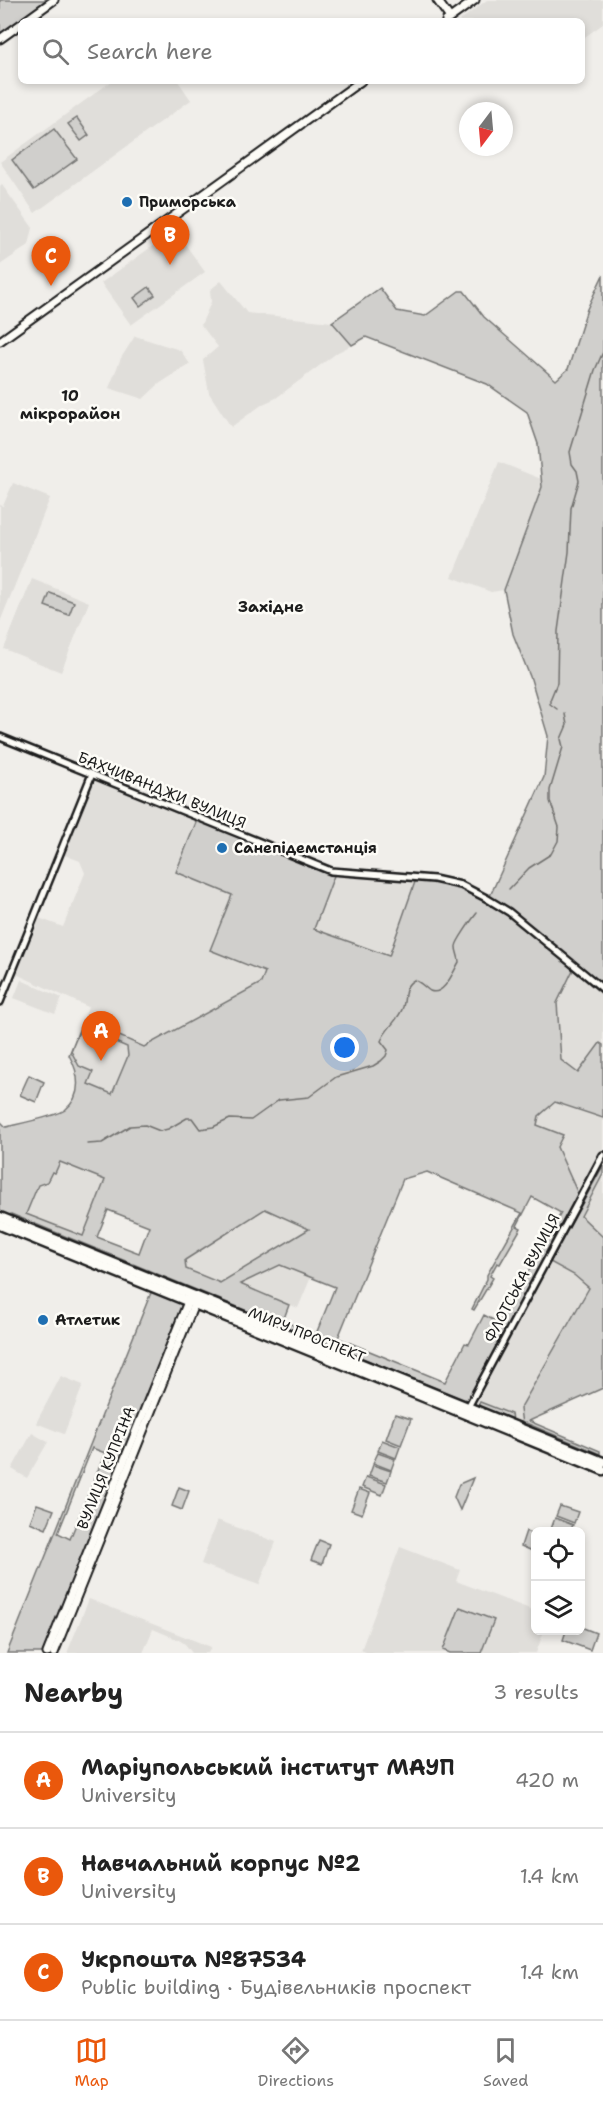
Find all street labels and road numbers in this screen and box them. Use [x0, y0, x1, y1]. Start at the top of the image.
street label: БАХЧИВАНДЖИ ВУЛИЦЯ [75, 747, 249, 833]
street label: ФЛОТСЬКА ВУЛИЦЯ [480, 1210, 564, 1346]
street label: МИРУ ПРОСПЕКТ [245, 1302, 369, 1368]
street label: ВУЛИЦЯ КУПРІНА [72, 1403, 140, 1532]

